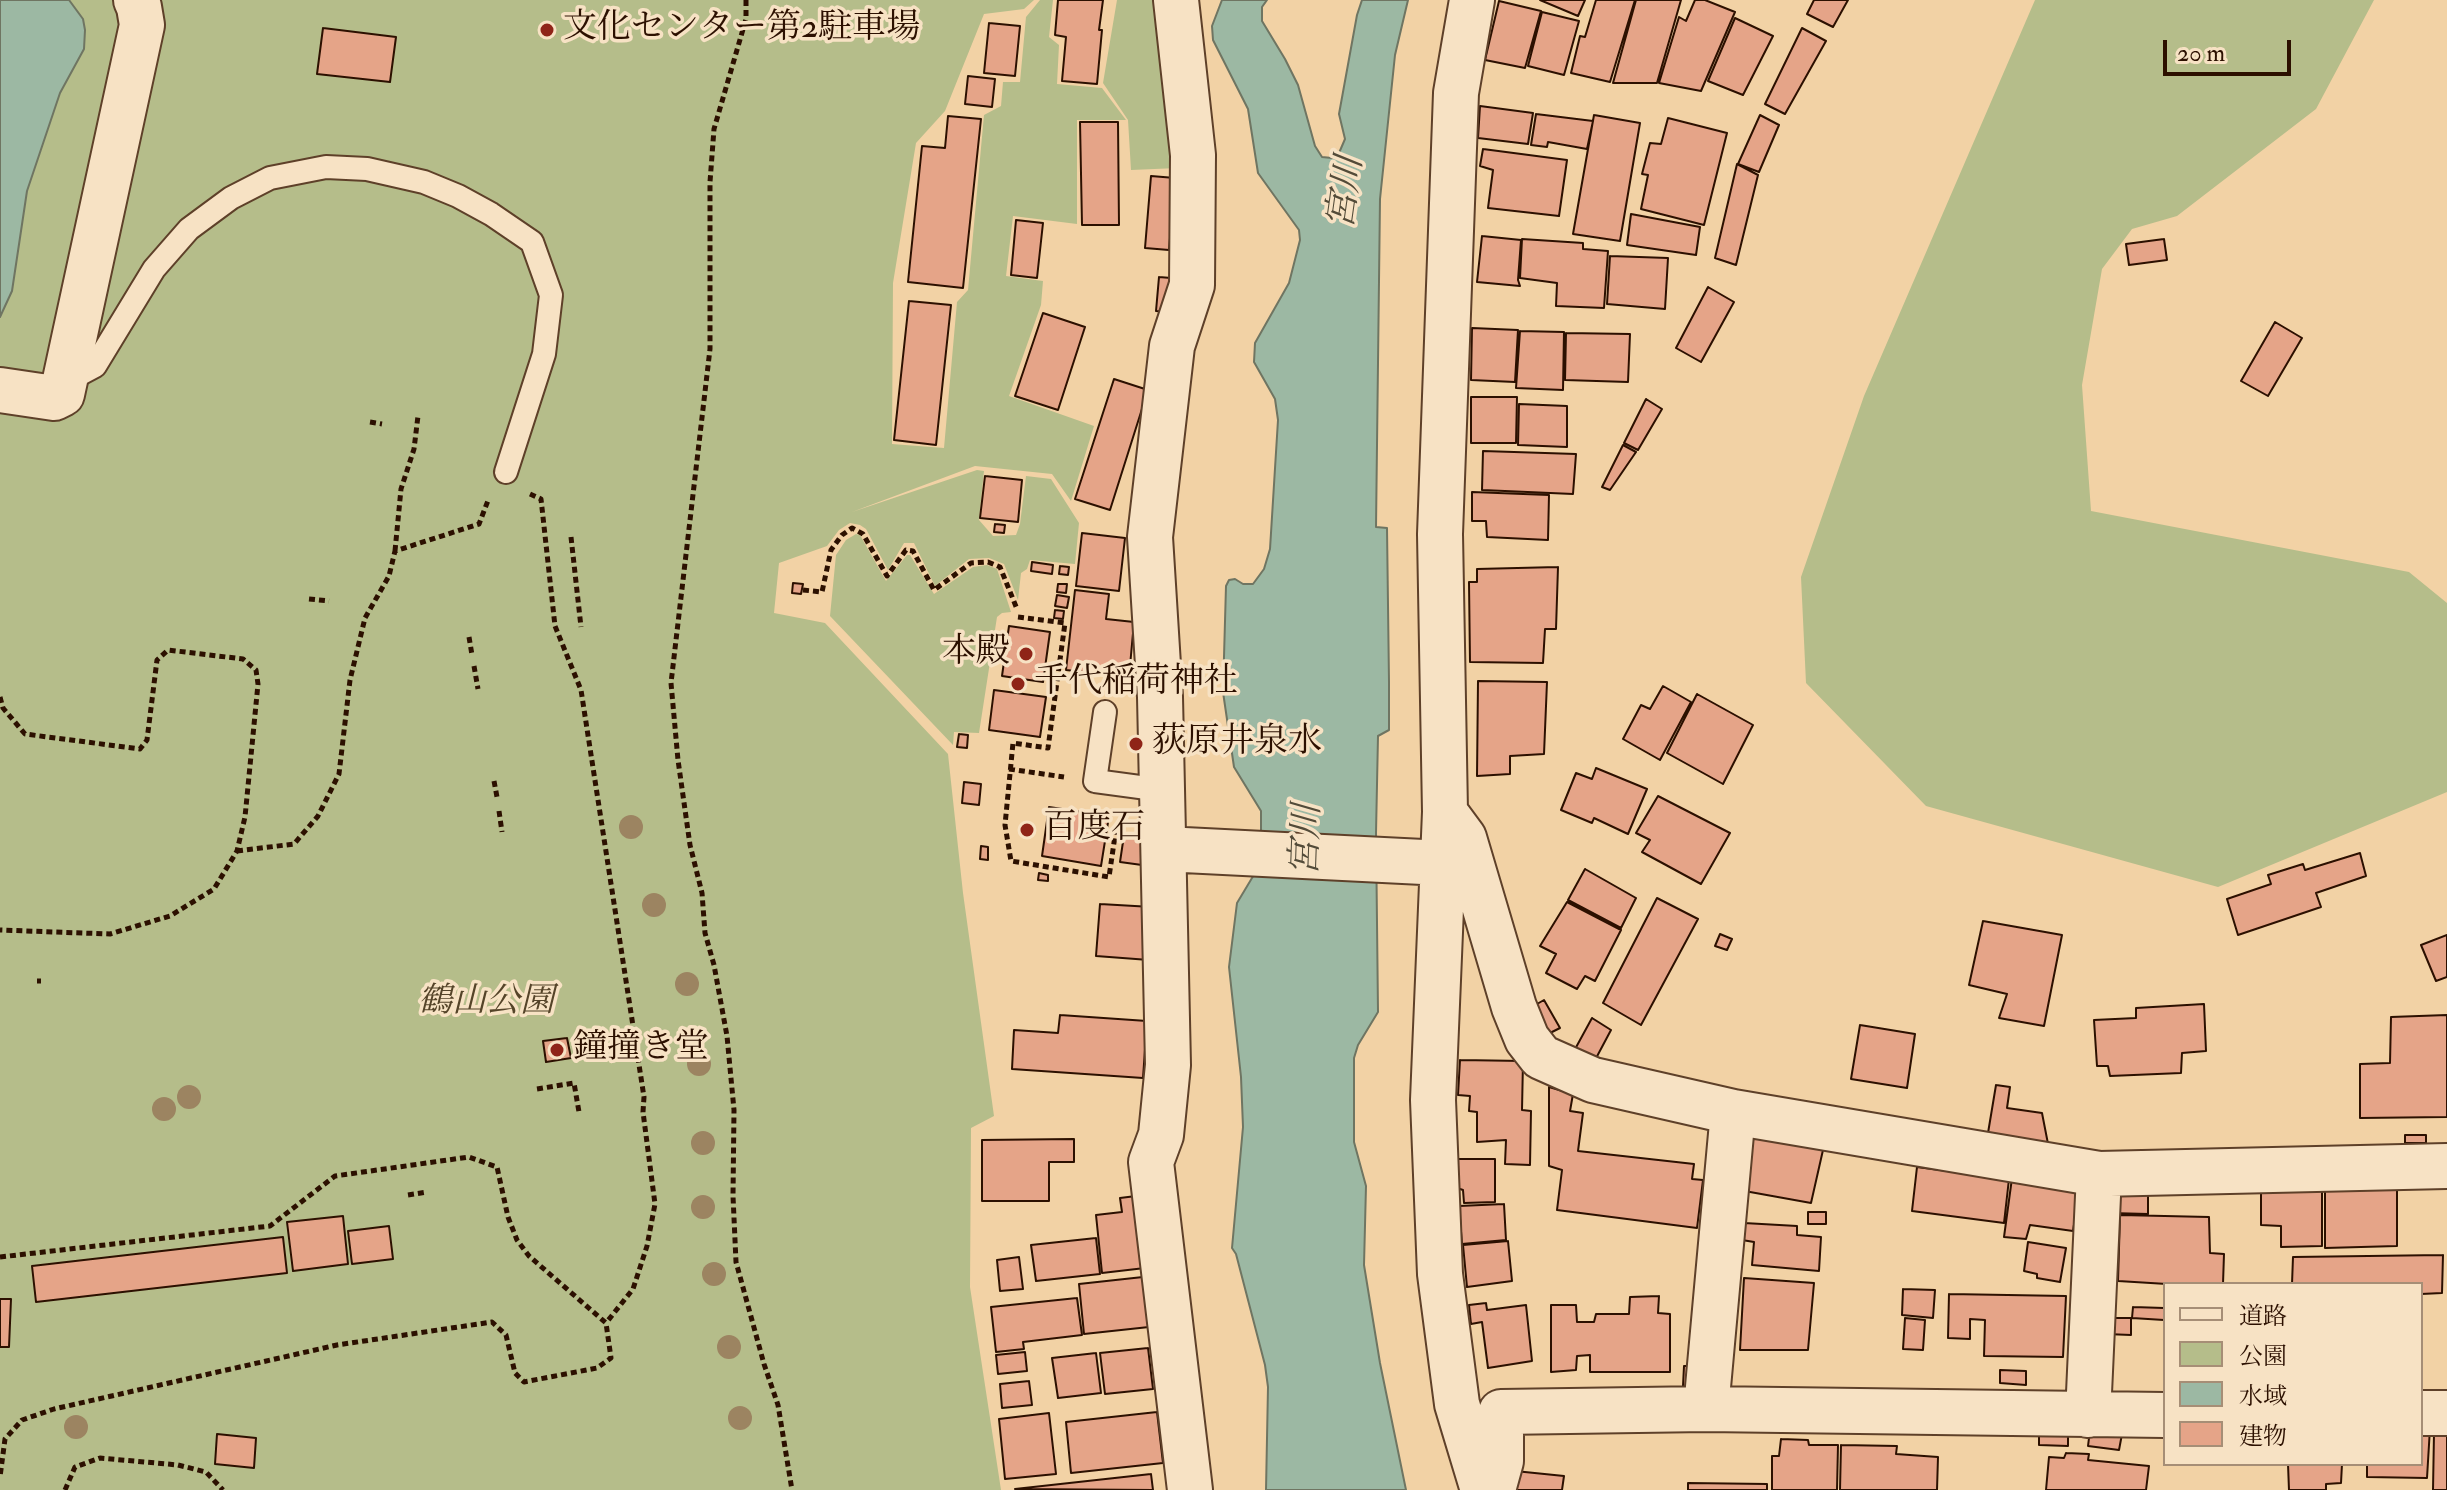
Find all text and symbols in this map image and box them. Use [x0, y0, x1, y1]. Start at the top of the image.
place label: 文化センター第2駐車場 [563, 10, 920, 50]
marker: 文化センター第2駐車場 [538, 21, 556, 39]
scale bar [2167, 24, 2295, 74]
text: 20 m [2177, 38, 2225, 69]
water label: 宮川 [1322, 154, 1374, 232]
place label: 本殿 [942, 634, 1010, 674]
marker: 本殿 [1017, 645, 1035, 663]
place label: 千代稲荷神社 [1034, 664, 1238, 704]
marker: 千代稲荷神社 [1009, 675, 1027, 693]
place label: 荻原井泉水 [1152, 724, 1322, 764]
marker: 荻原井泉水 [1127, 735, 1145, 753]
water label: 宮川 [1286, 803, 1332, 877]
place label: 百度石 [1043, 810, 1145, 850]
marker: 百度石 [1018, 821, 1036, 839]
park label: 鶴山公園 [418, 984, 554, 1024]
place label: 鐘撞き堂 [573, 1030, 709, 1070]
marker: 鐘撞き堂 [548, 1041, 566, 1059]
legend [2163, 1282, 2423, 1466]
text: 道路 [2239, 1301, 2287, 1332]
text: 公園 [2239, 1341, 2287, 1372]
text: 水域 [2239, 1381, 2287, 1412]
text: 建物 [2239, 1421, 2287, 1452]

